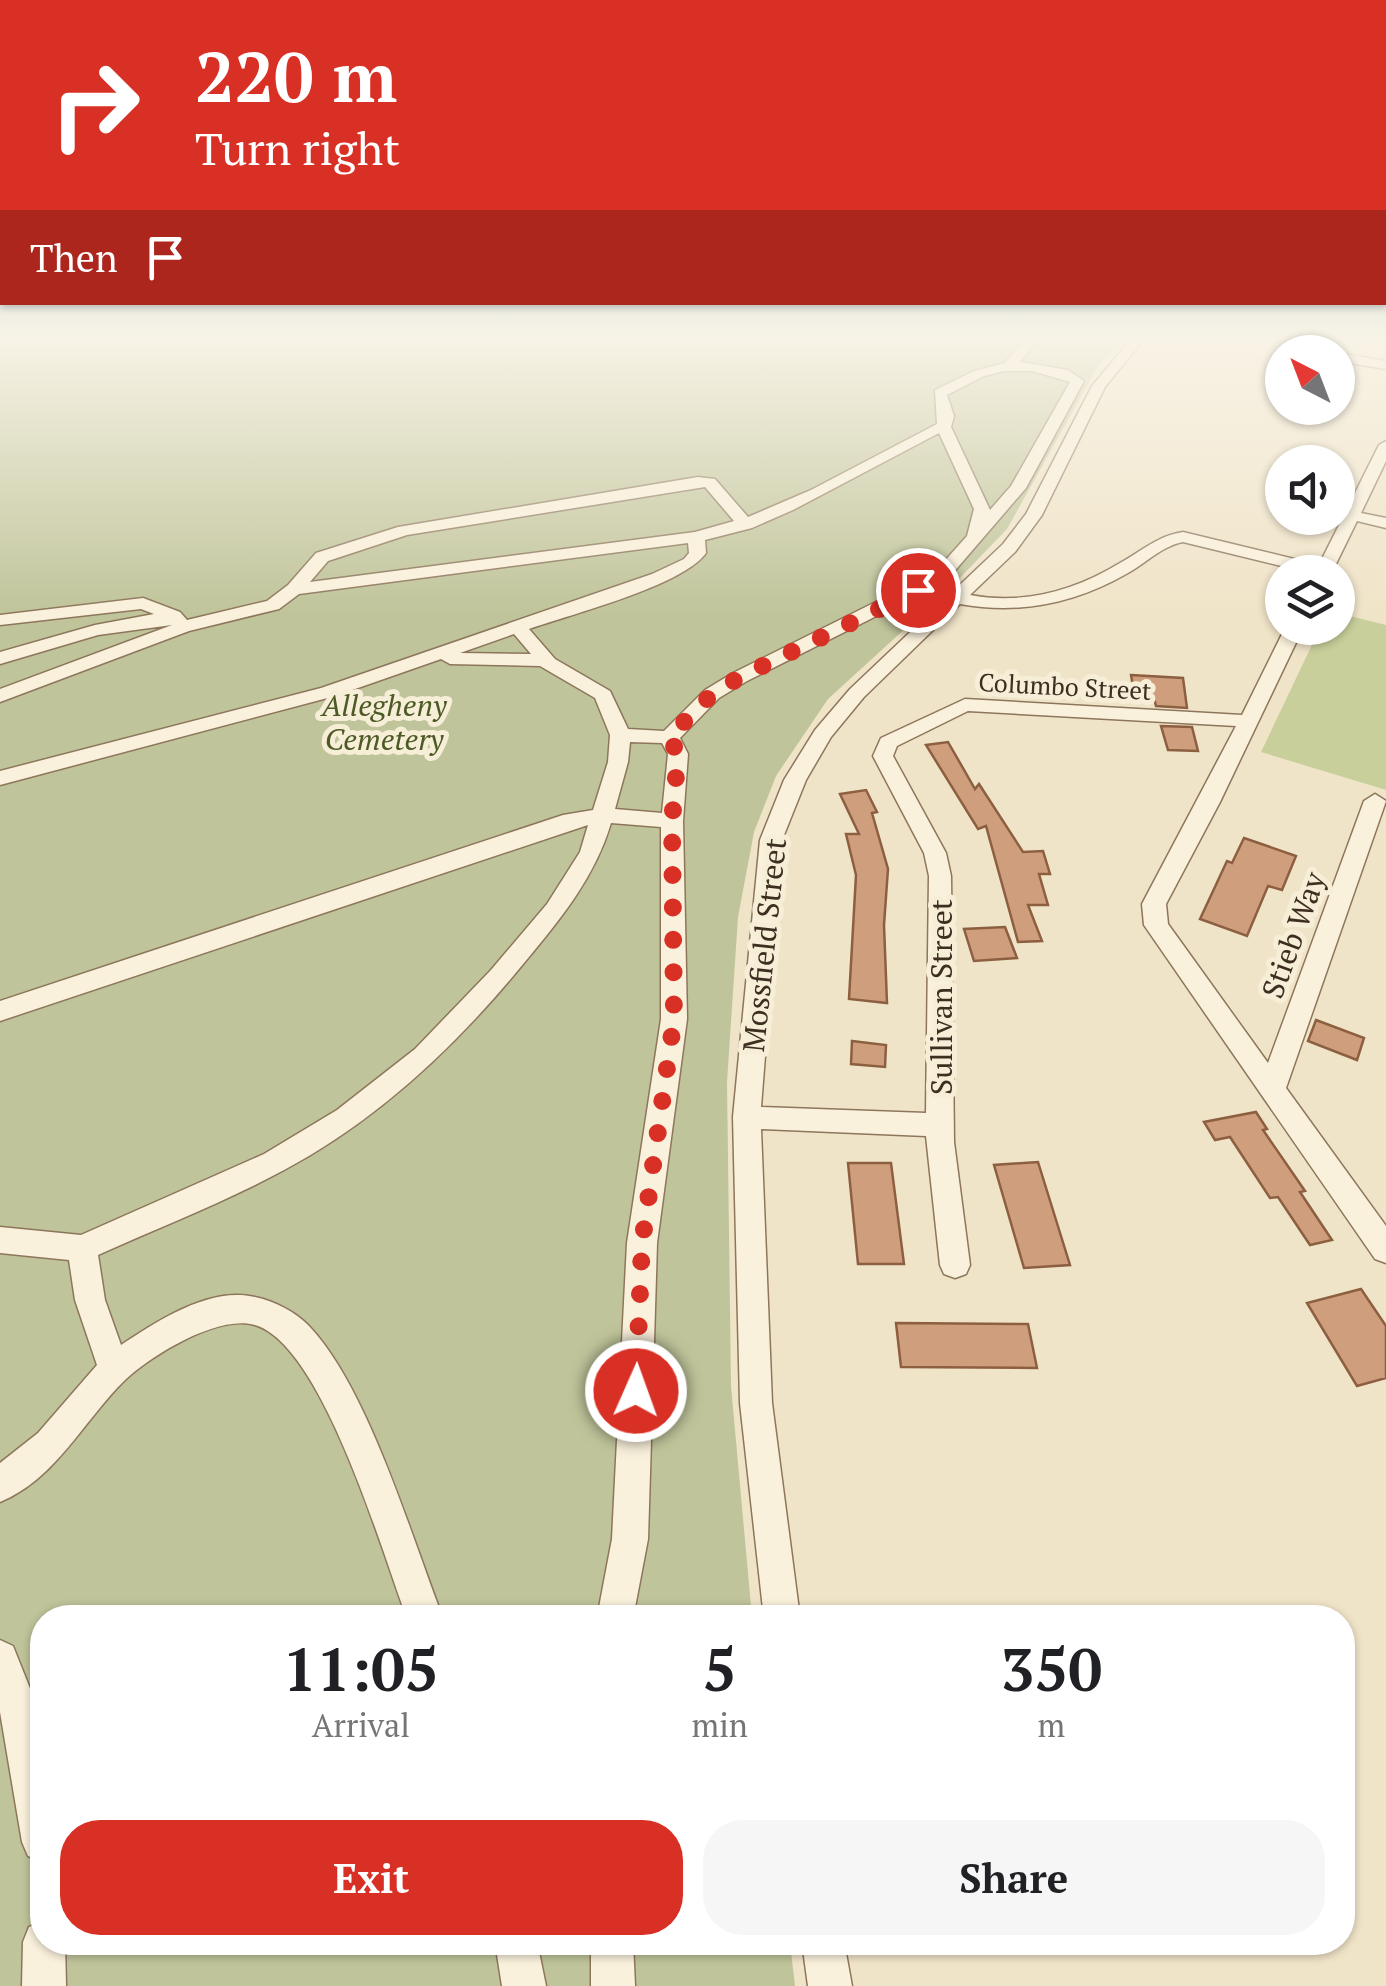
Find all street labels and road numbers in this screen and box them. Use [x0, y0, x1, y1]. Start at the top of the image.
street label: Columbo Street [978, 665, 1152, 707]
street label: Mossfield Street [733, 836, 795, 1054]
street label: Stieb Way [1252, 866, 1335, 1004]
street label: Sullivan Street [921, 899, 961, 1095]

